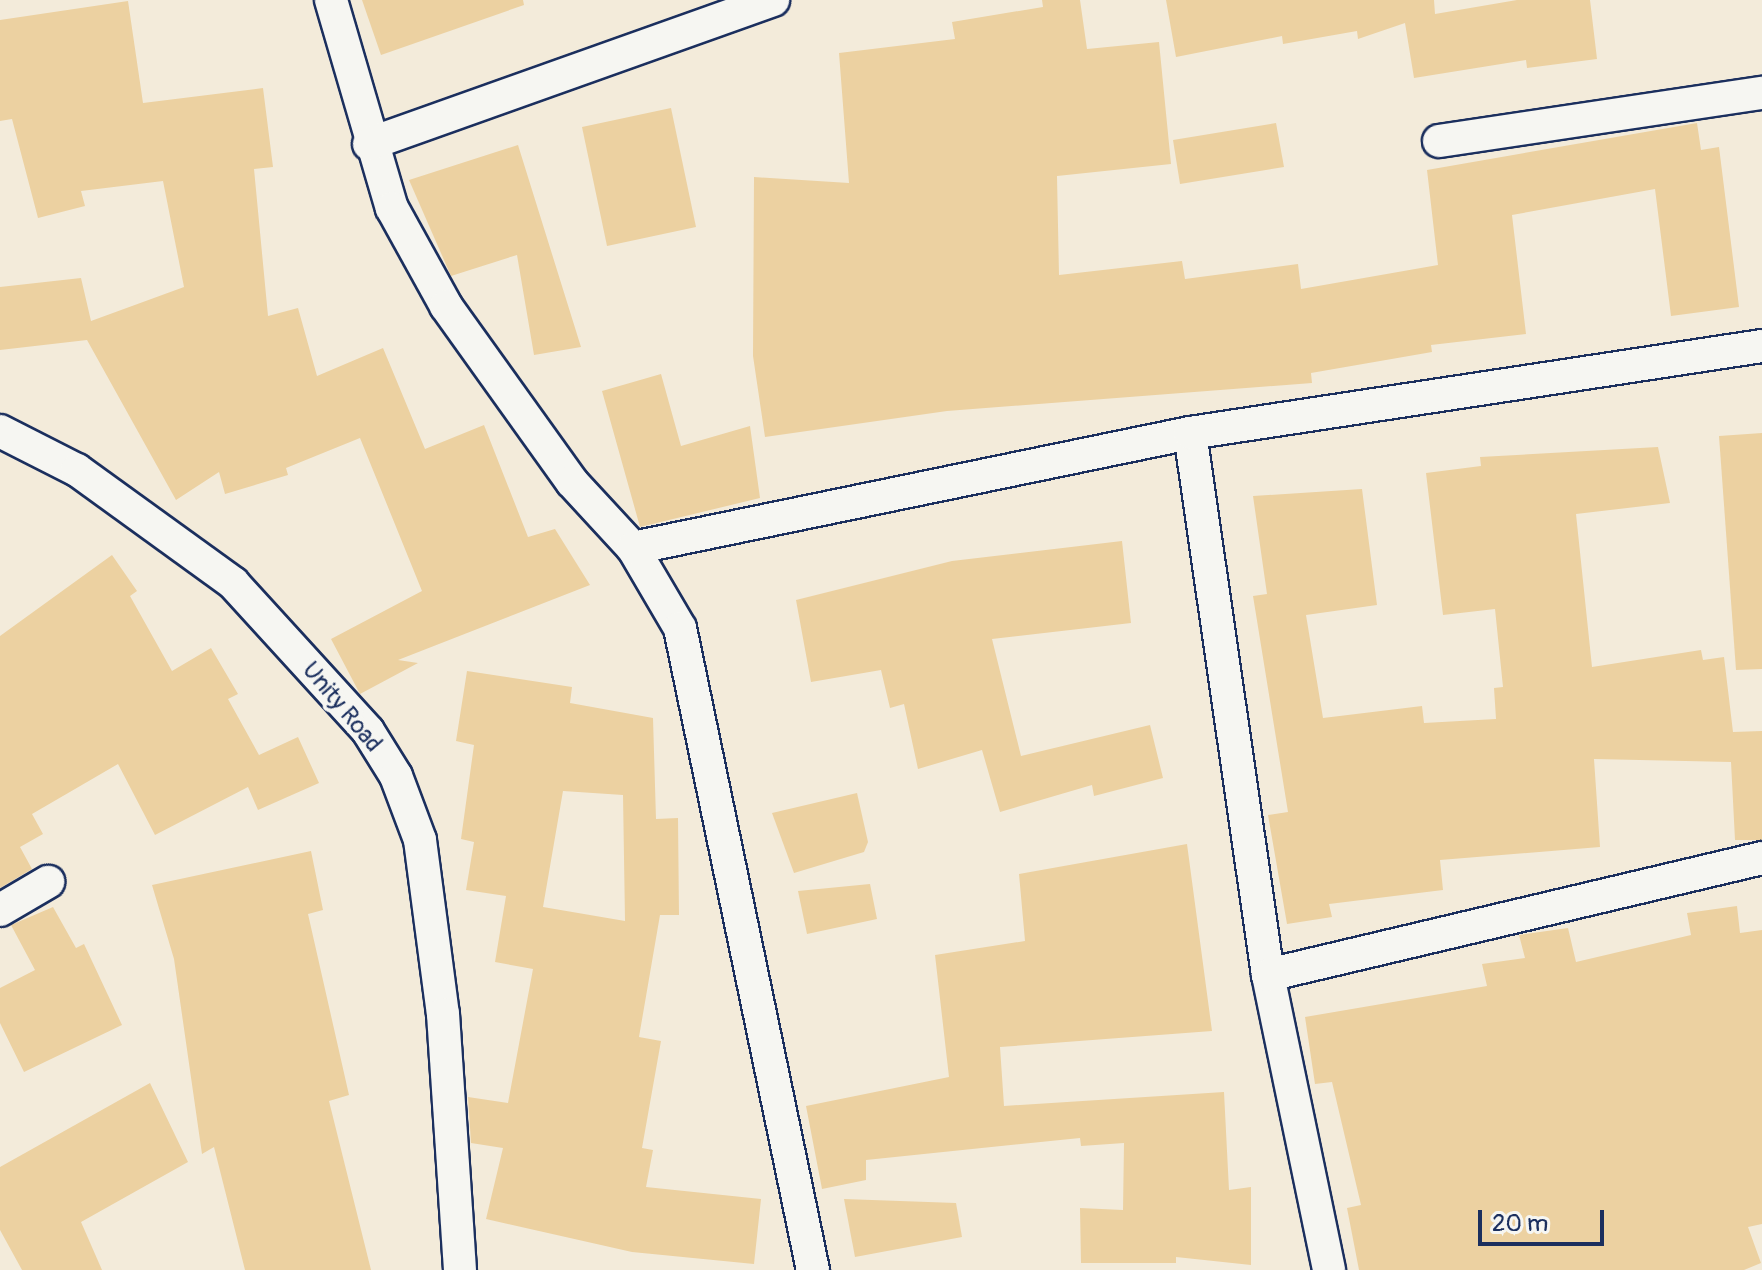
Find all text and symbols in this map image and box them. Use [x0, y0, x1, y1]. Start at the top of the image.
street label: Unity Road [296, 656, 388, 758]
scale bar [1482, 1194, 1608, 1244]
text: 20 m [1492, 1209, 1548, 1238]

